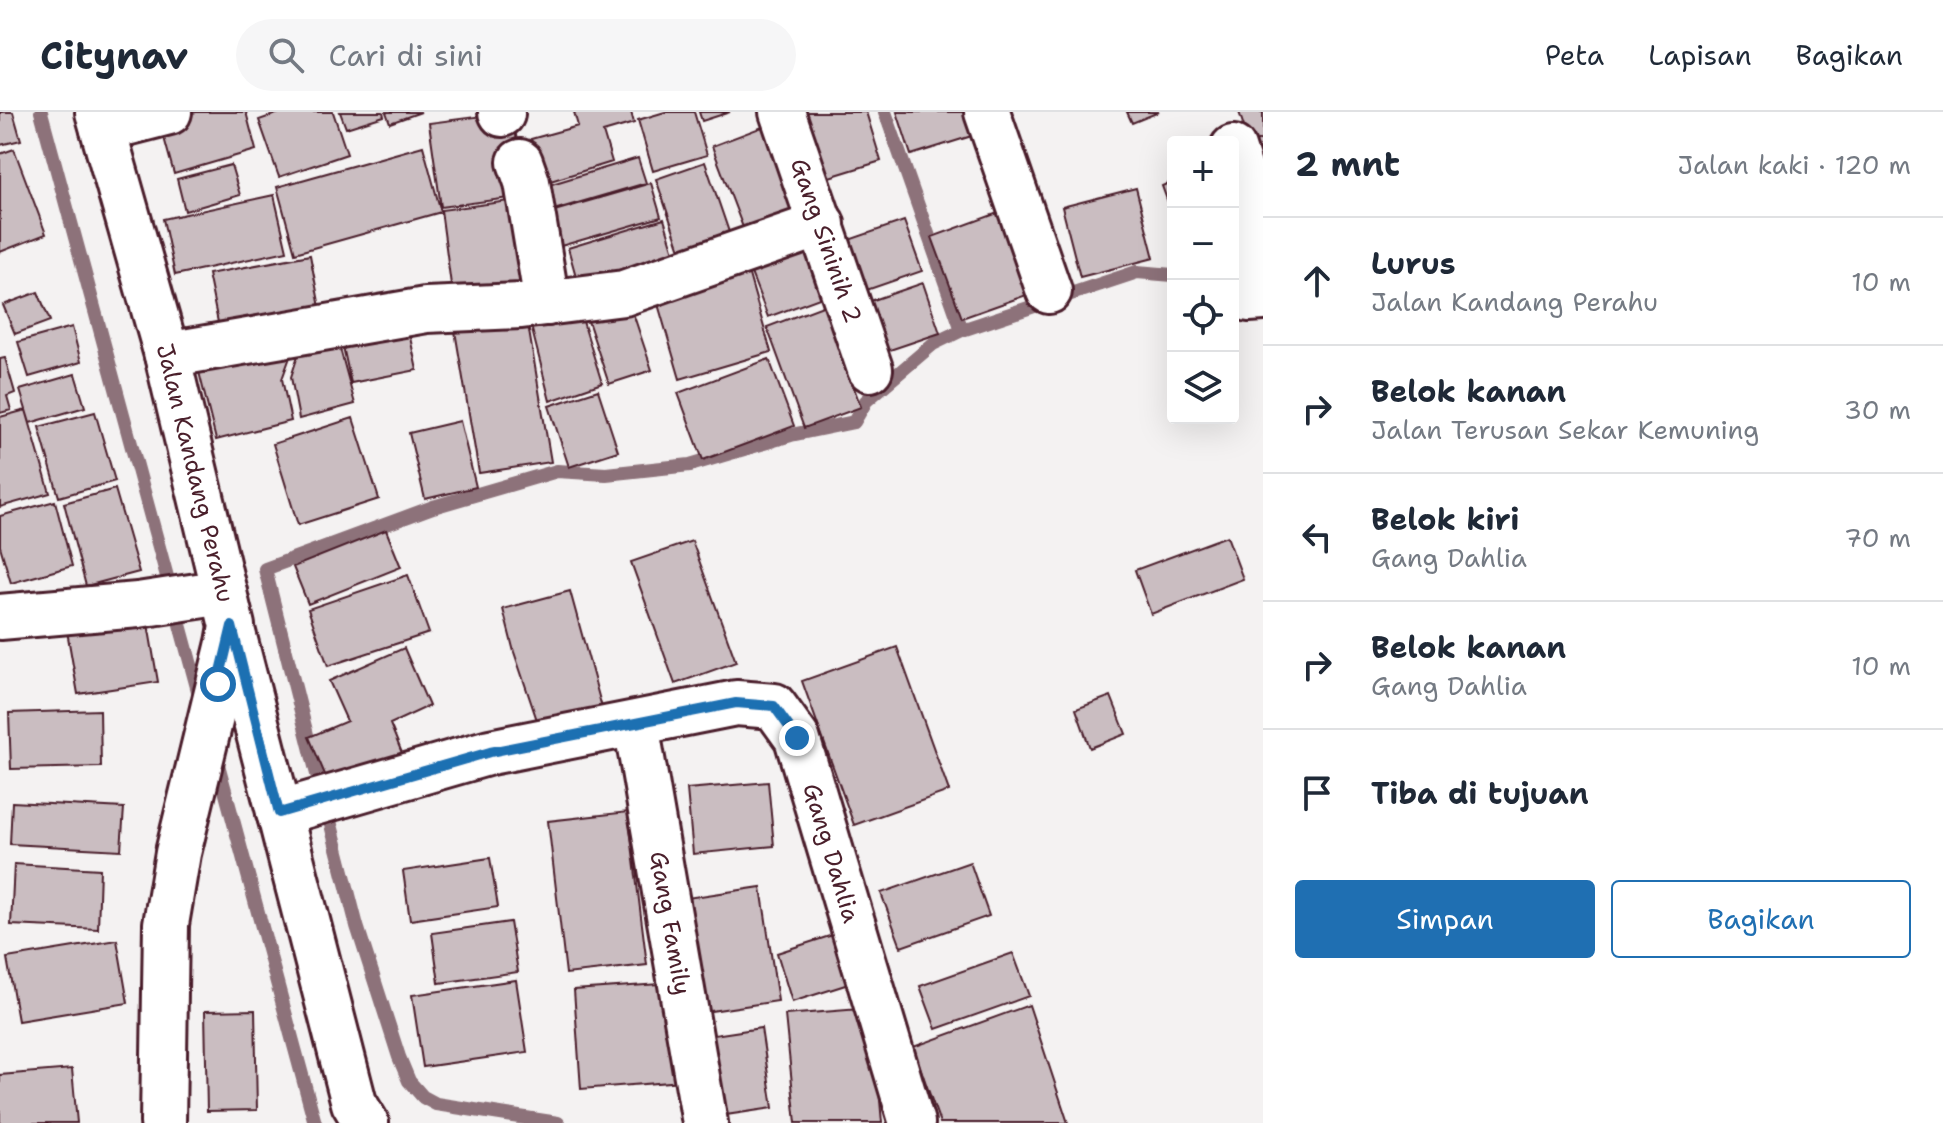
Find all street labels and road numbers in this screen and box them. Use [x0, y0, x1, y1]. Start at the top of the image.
street label: Gang Sininih 2 [783, 154, 869, 327]
street label: Jalan Kandang Perahu [149, 340, 242, 606]
street label: Gang Dahlia [795, 779, 867, 927]
street label: Gang Family [642, 849, 699, 997]

